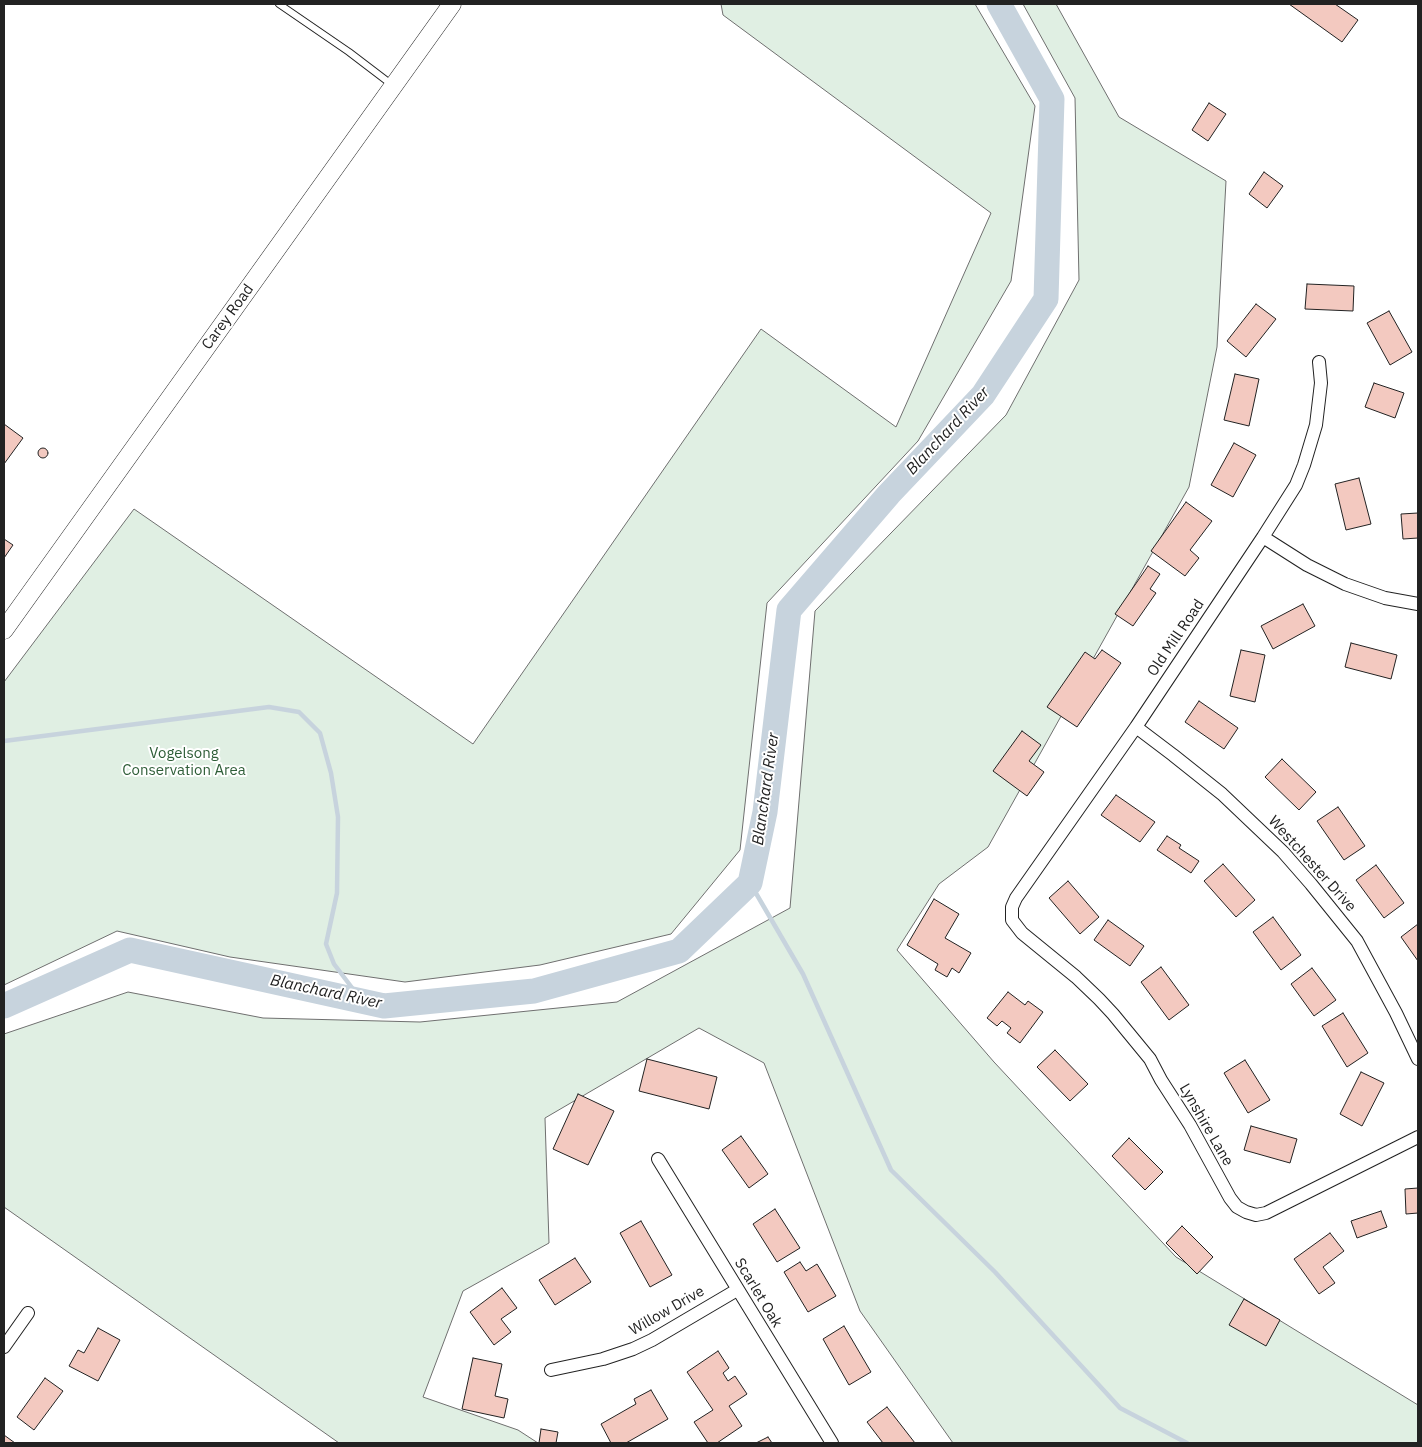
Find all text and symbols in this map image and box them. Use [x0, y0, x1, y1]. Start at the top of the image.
street label: Carey Road [198, 281, 258, 353]
water label: Blanchard River [902, 383, 994, 479]
street label: Old Mill Road [1144, 596, 1208, 680]
water label: Blanchard River [749, 732, 783, 846]
park label: Vogelsong Conservation Area [122, 745, 246, 780]
street label: Westchester Drive [1264, 812, 1360, 916]
water label: Blanchard River [269, 971, 383, 1013]
street label: Lynshire Lane [1175, 1081, 1237, 1169]
street label: Scarlet Oak [730, 1255, 786, 1331]
street label: Willow Drive [626, 1282, 708, 1340]

